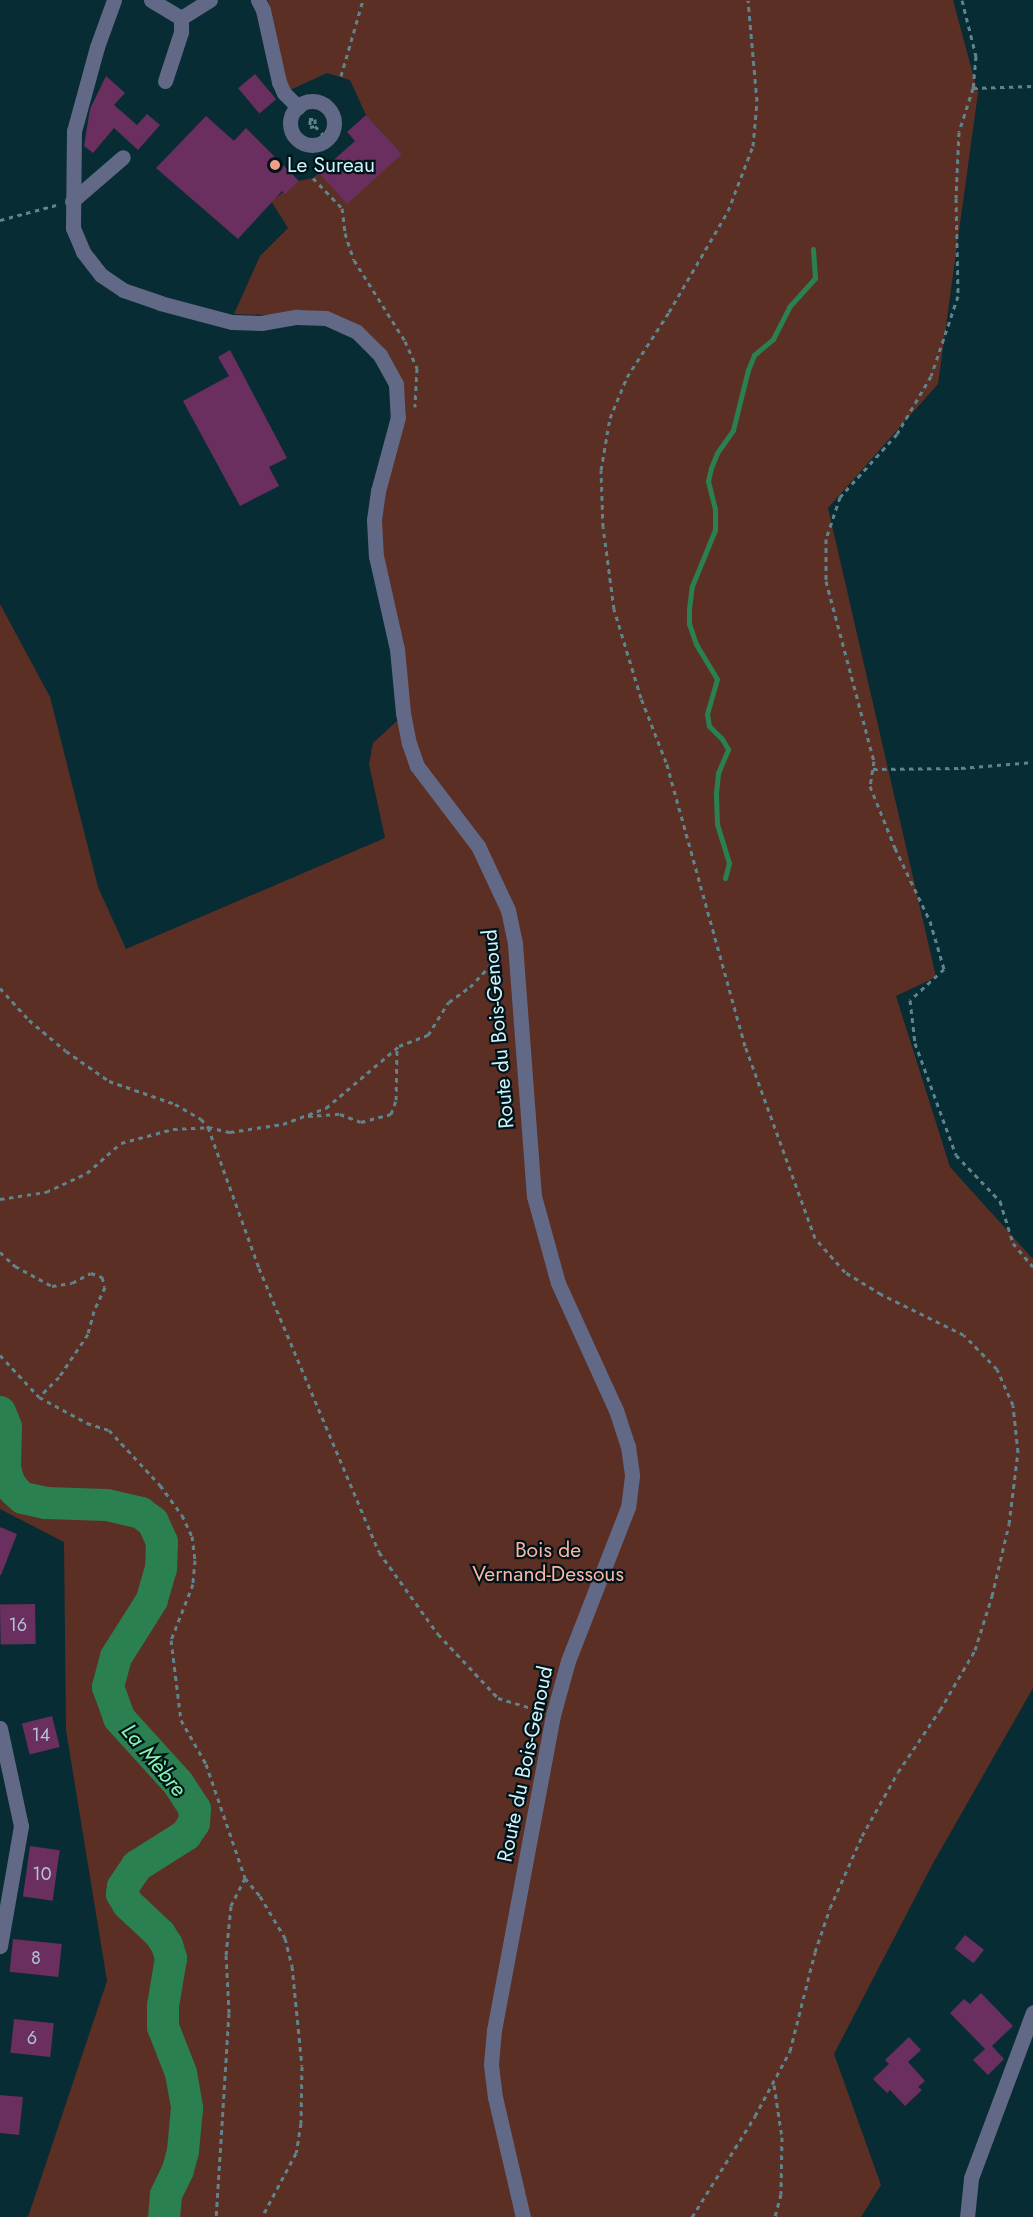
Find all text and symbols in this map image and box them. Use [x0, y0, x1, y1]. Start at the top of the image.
place label: Le Sureau [287, 152, 375, 178]
marker: Le Sureau [268, 158, 282, 172]
street label: Route du Bois-Genoud [477, 928, 519, 1130]
park label: Bois de Vernand-Dessous [472, 1537, 624, 1587]
house number: 16 [9, 1614, 27, 1636]
street label: Route du Bois-Genoud [492, 1664, 558, 1864]
water label: La Mèbre [116, 1718, 192, 1802]
house number: 14 [32, 1724, 50, 1746]
house number: 10 [33, 1863, 51, 1885]
house number: 8 [31, 1947, 41, 1969]
house number: 6 [27, 2027, 37, 2049]

